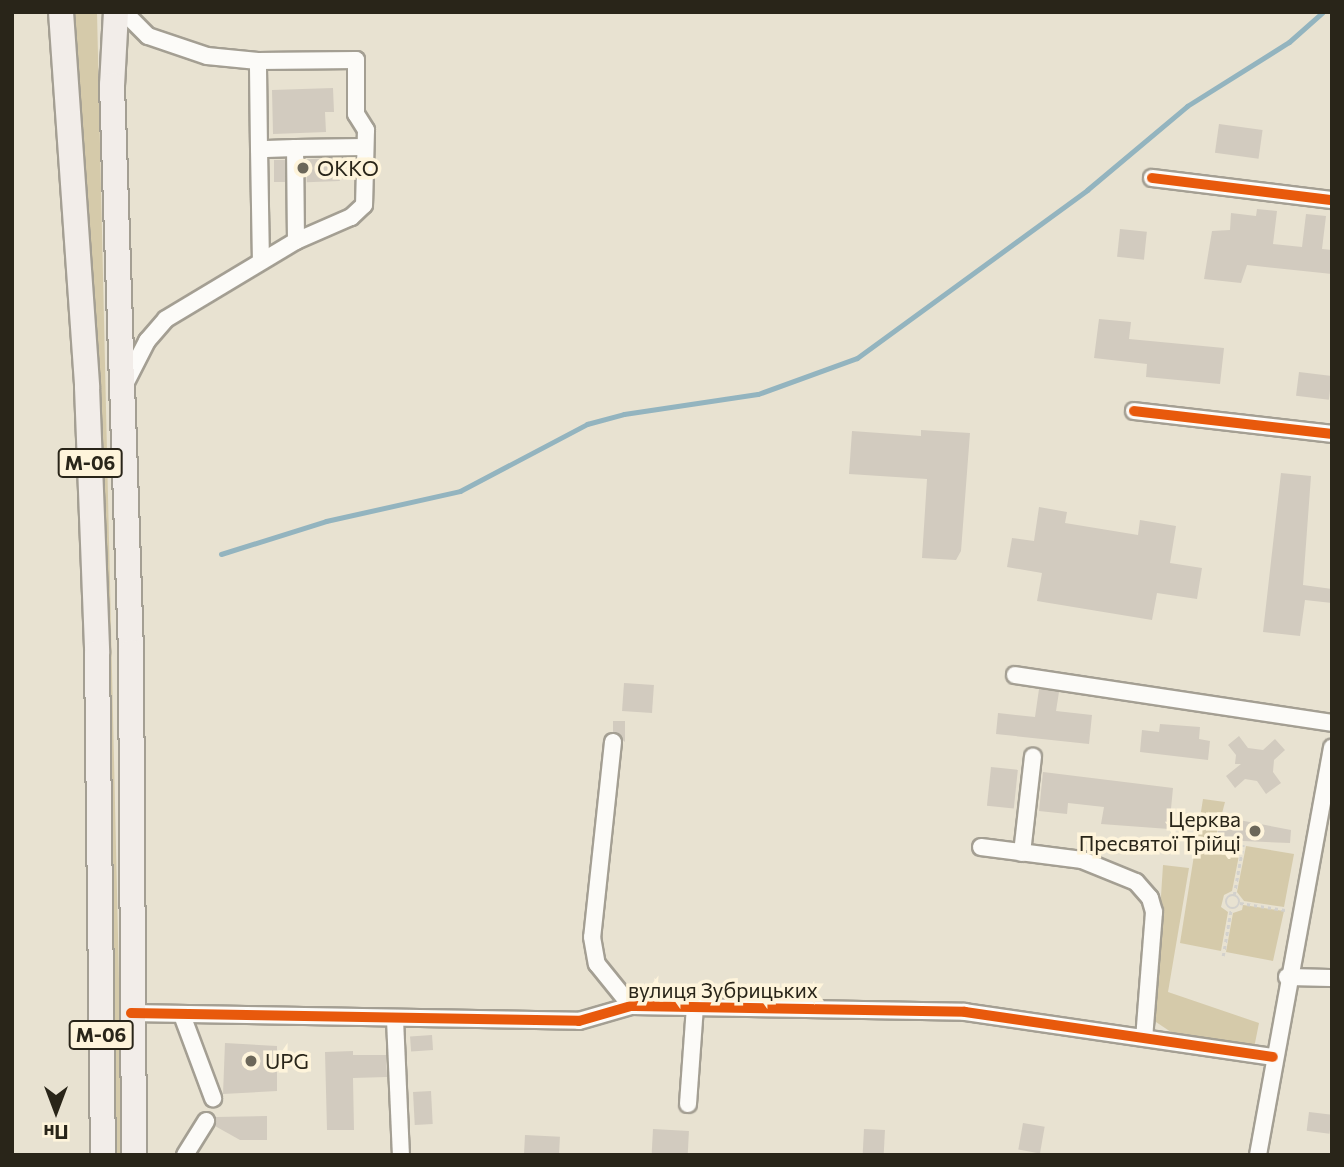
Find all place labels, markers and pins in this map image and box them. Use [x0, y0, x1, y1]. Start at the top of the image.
place label: ОККО [317, 155, 379, 181]
marker: ОККО [295, 160, 311, 176]
place label: Церква Пресвятої Трійці [1079, 806, 1241, 856]
marker: Церква Пресвятої Трійці [1247, 823, 1263, 839]
place label: UPG [265, 1048, 309, 1074]
marker: UPG [243, 1053, 259, 1069]

